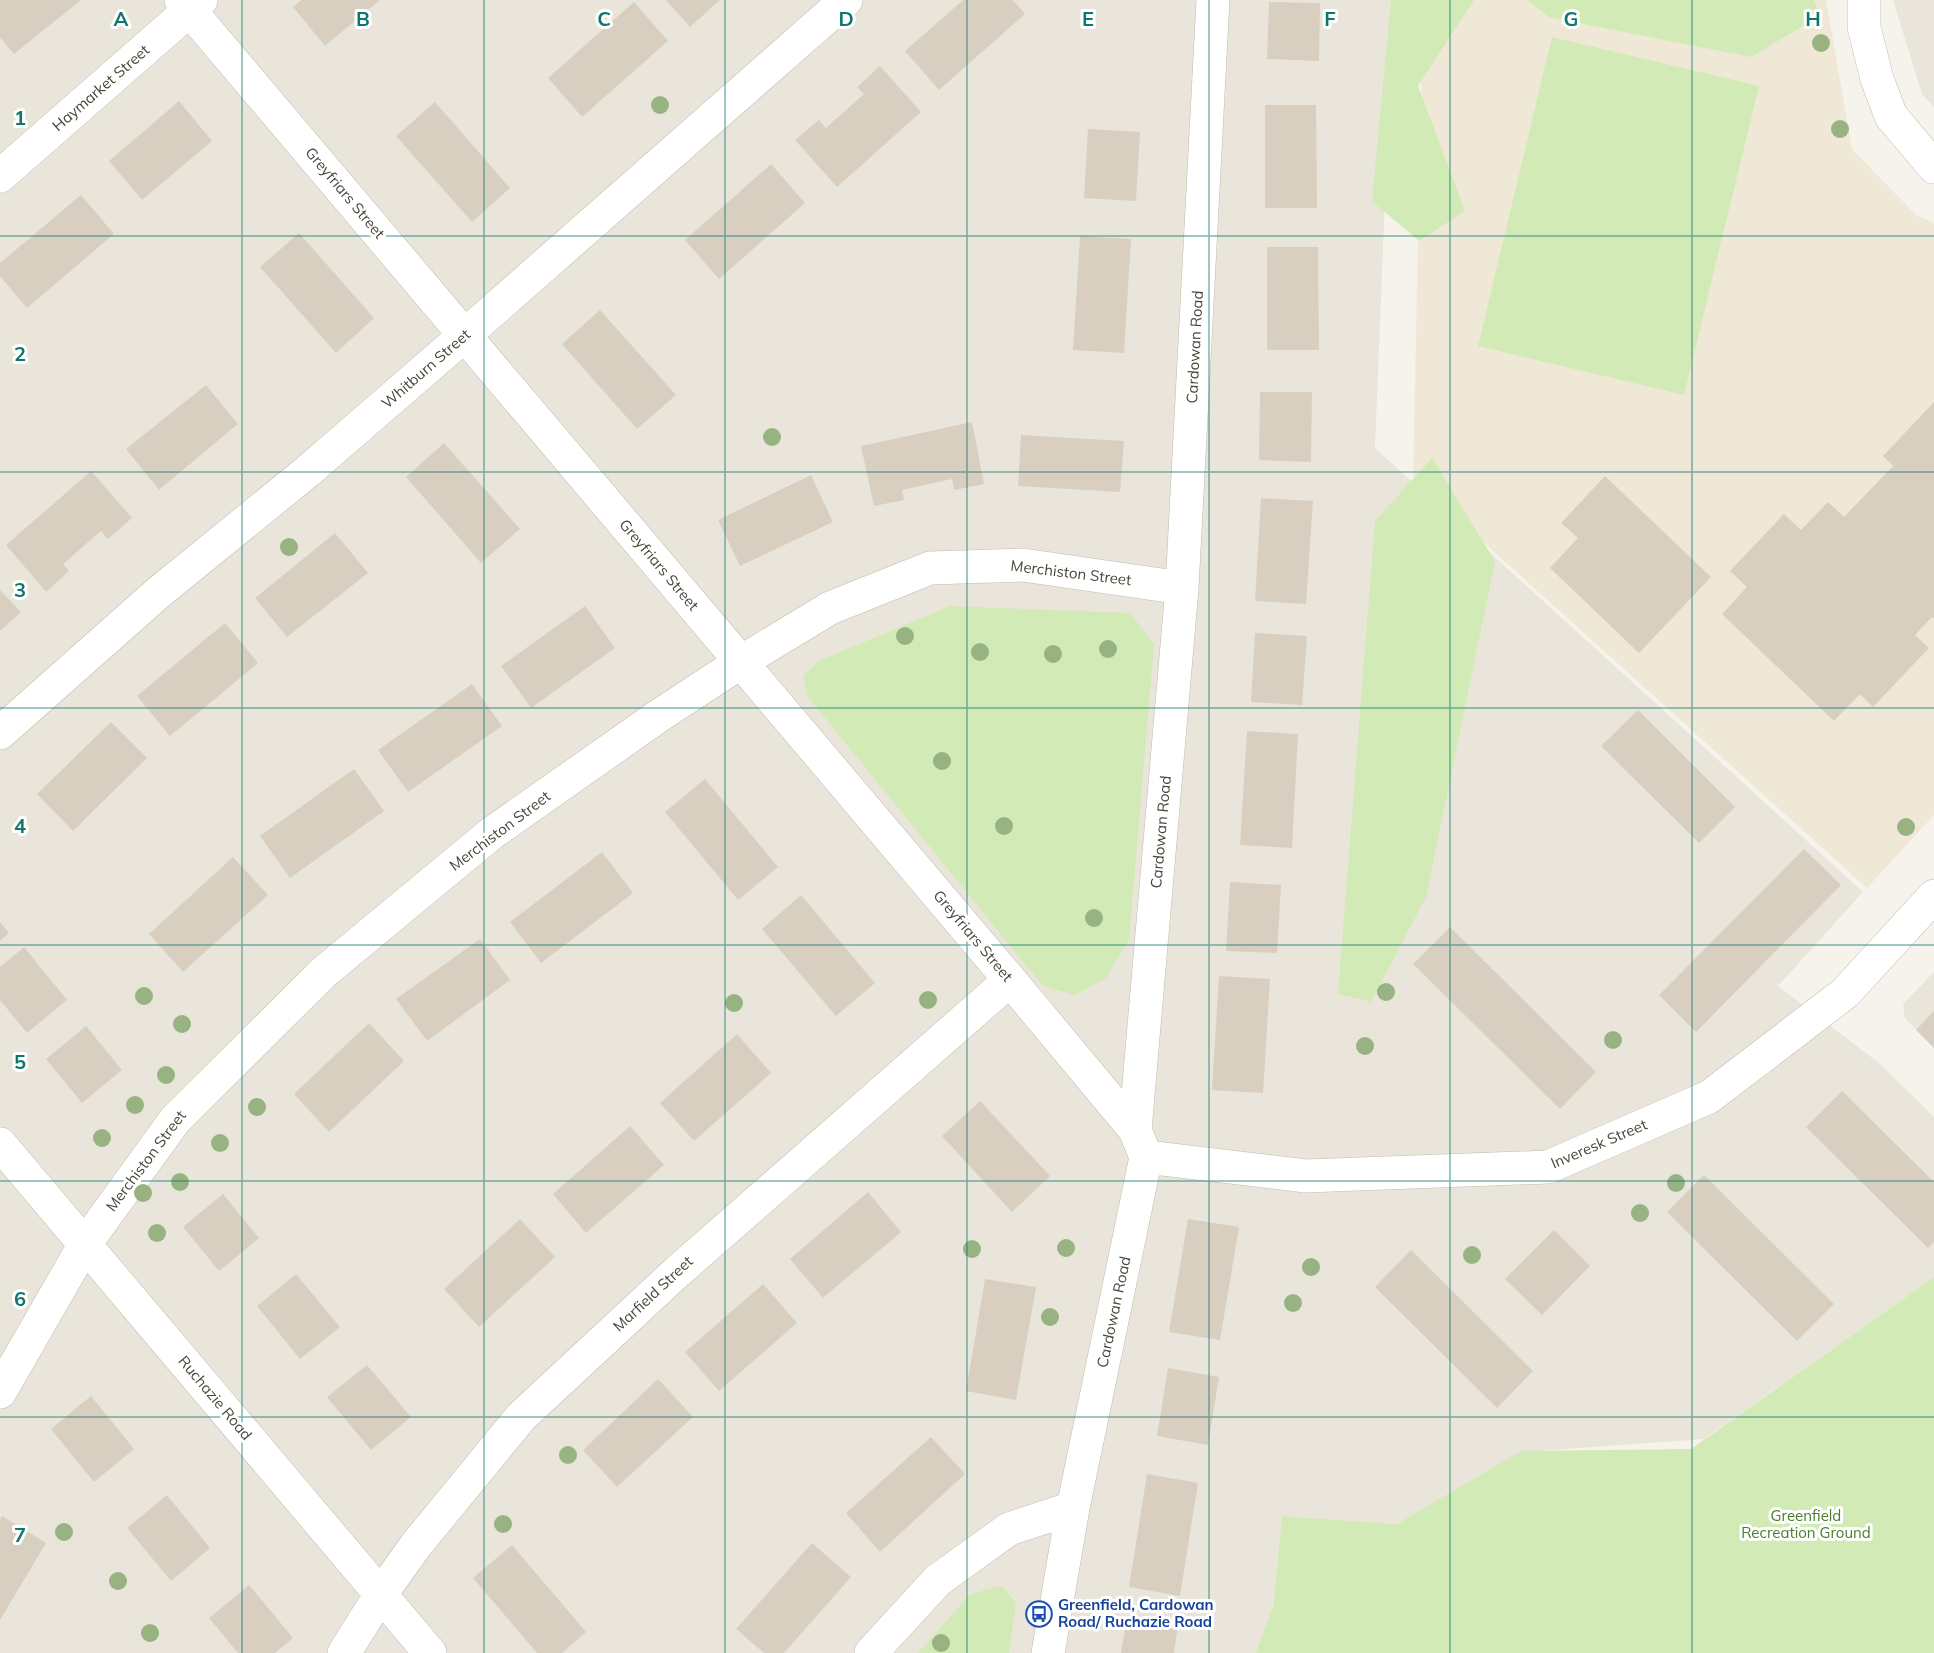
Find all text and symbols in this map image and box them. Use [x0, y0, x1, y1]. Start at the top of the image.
text: A [114, 6, 129, 31]
text: B [356, 6, 370, 31]
text: C [597, 6, 611, 31]
text: D [838, 6, 854, 31]
text: E [1082, 6, 1094, 31]
text: F [1324, 6, 1336, 31]
text: G [1564, 6, 1578, 31]
text: H [1805, 6, 1821, 31]
street label: Haymarket Street [48, 40, 153, 135]
text: 1 [14, 105, 26, 130]
street label: Greyfriars Street [302, 143, 389, 242]
street label: Cardowan Road [1182, 290, 1207, 404]
street label: Whitburn Street [377, 325, 474, 412]
text: 2 [14, 341, 26, 366]
street label: Greyfriars Street [616, 515, 703, 614]
street label: Merchiston Street [1010, 556, 1133, 589]
text: 3 [14, 577, 26, 602]
street label: Cardowan Road [1146, 775, 1175, 889]
street label: Merchiston Street [445, 786, 554, 875]
text: 4 [14, 813, 26, 838]
street label: Greyfriars Street [930, 886, 1017, 985]
text: 5 [14, 1049, 26, 1074]
street label: Merchiston Street [101, 1106, 190, 1215]
street label: Inveresk Street [1548, 1115, 1650, 1172]
street label: Marfield Street [609, 1252, 697, 1336]
street label: Cardowan Road [1092, 1255, 1135, 1369]
text: 6 [14, 1286, 26, 1311]
street label: Ruchazie Road [175, 1352, 256, 1444]
park label: Greenfield Recreation Ground [1741, 1506, 1871, 1542]
text: 7 [14, 1522, 26, 1547]
place label: Greenfield, Cardowan Road/ Ruchazie Road [1058, 1595, 1214, 1631]
bus stop icon: Greenfield, Cardowan Road/ Ruchazie Road [1024, 1599, 1054, 1629]

